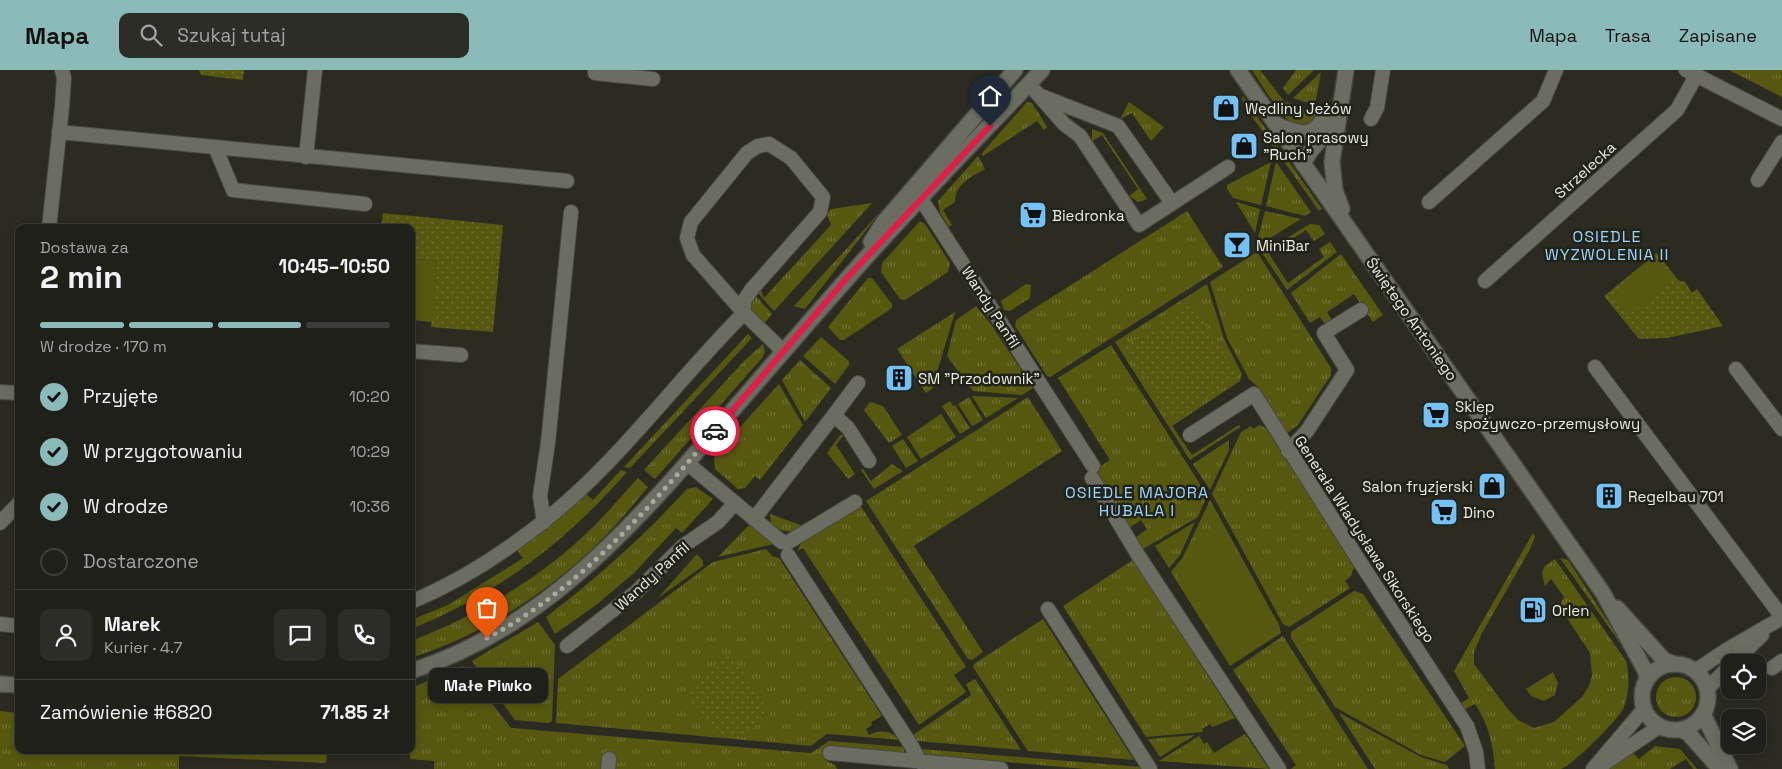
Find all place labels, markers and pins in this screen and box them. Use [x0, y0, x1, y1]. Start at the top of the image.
pin [969, 75, 1011, 126]
shop icon: Wędliny Jeżów [1211, 93, 1241, 123]
place label: Wędliny Jeżów [1245, 99, 1352, 118]
place label: Salon prasowy "Ruch" [1263, 128, 1369, 164]
shop icon: Salon prasowy "Ruch" [1229, 131, 1259, 161]
supermarket icon: Biedronka [1018, 200, 1048, 230]
place label: Biedronka [1052, 206, 1125, 225]
bar icon: MiniBar [1222, 230, 1252, 260]
place label: MiniBar [1256, 236, 1310, 255]
building icon: SM "Przodownik" [884, 363, 914, 393]
place label: SM "Przodownik" [918, 369, 1040, 388]
place label: Sklep spożywczo-przemysłowy [1455, 397, 1640, 433]
supermarket icon: Sklep spożywczo-przemysłowy [1421, 400, 1451, 430]
shop icon: Salon fryzjerski [1477, 471, 1507, 501]
place label: Salon fryzjerski [1362, 477, 1473, 496]
building icon: Regelbau 701 [1594, 481, 1624, 511]
place label: Regelbau 701 [1628, 487, 1724, 506]
supermarket icon: Dino [1429, 497, 1459, 527]
place label: Dino [1463, 503, 1495, 522]
pin [466, 587, 508, 638]
fuel station icon: Orlen [1518, 595, 1548, 625]
place label: Orlen [1552, 601, 1589, 620]
callout: Małe Piwko [427, 668, 547, 703]

